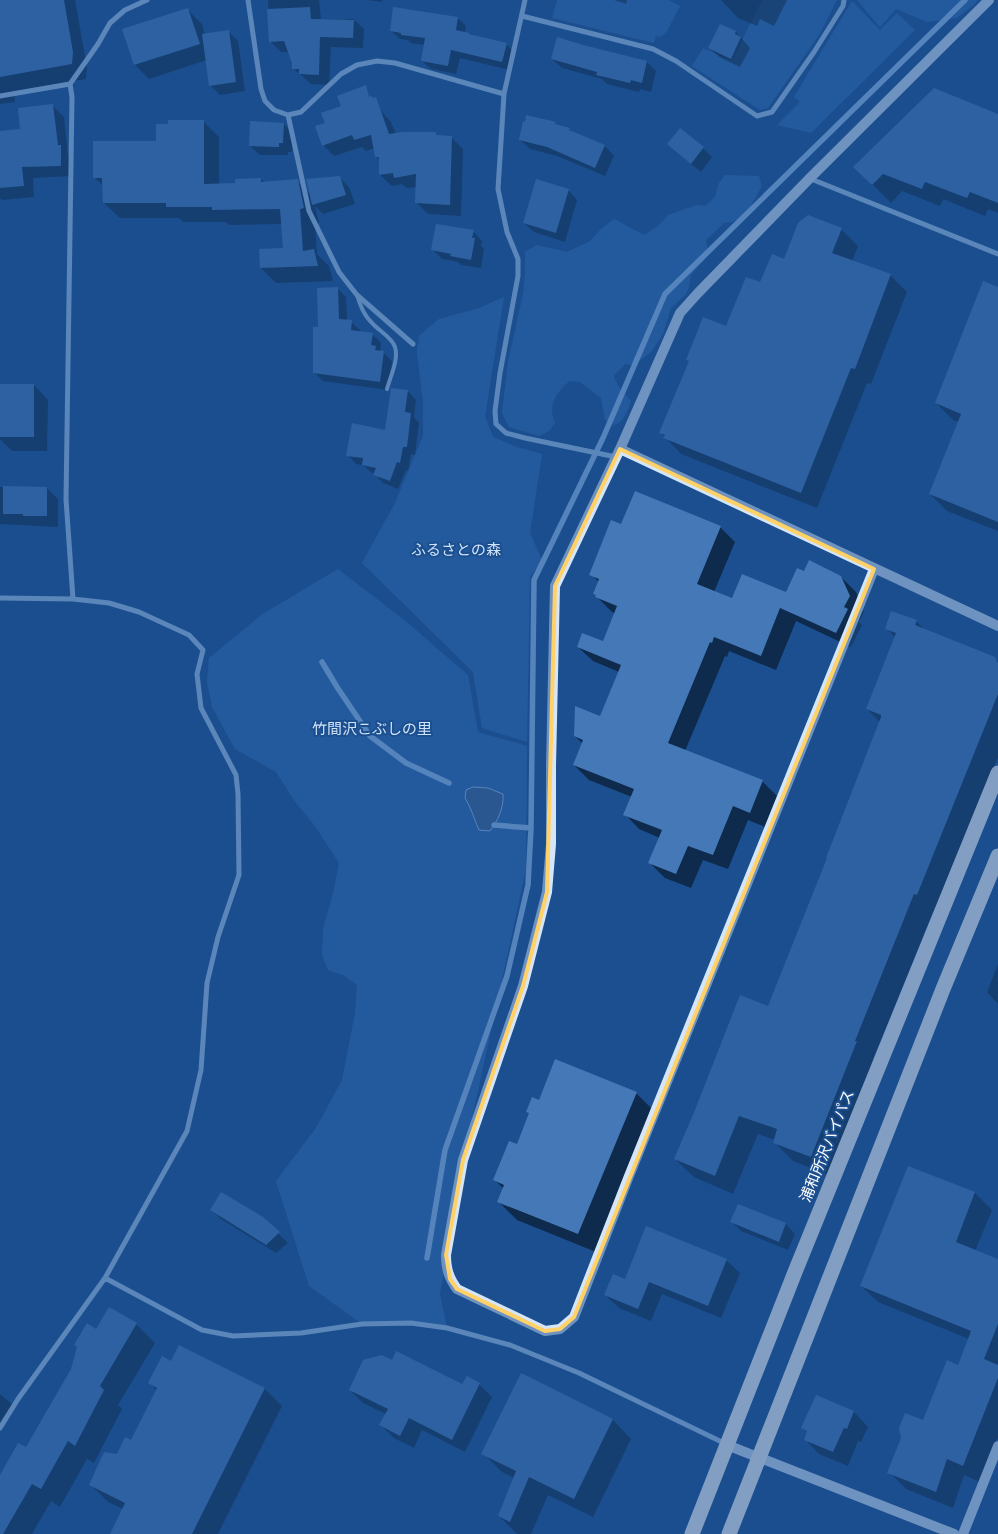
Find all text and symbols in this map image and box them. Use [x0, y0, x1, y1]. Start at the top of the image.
park label: ふるさとの森 [411, 540, 501, 558]
park label: 竹間沢こぶしの里 [312, 719, 432, 737]
street label: 浦和所沢バイパス [795, 1087, 857, 1204]

